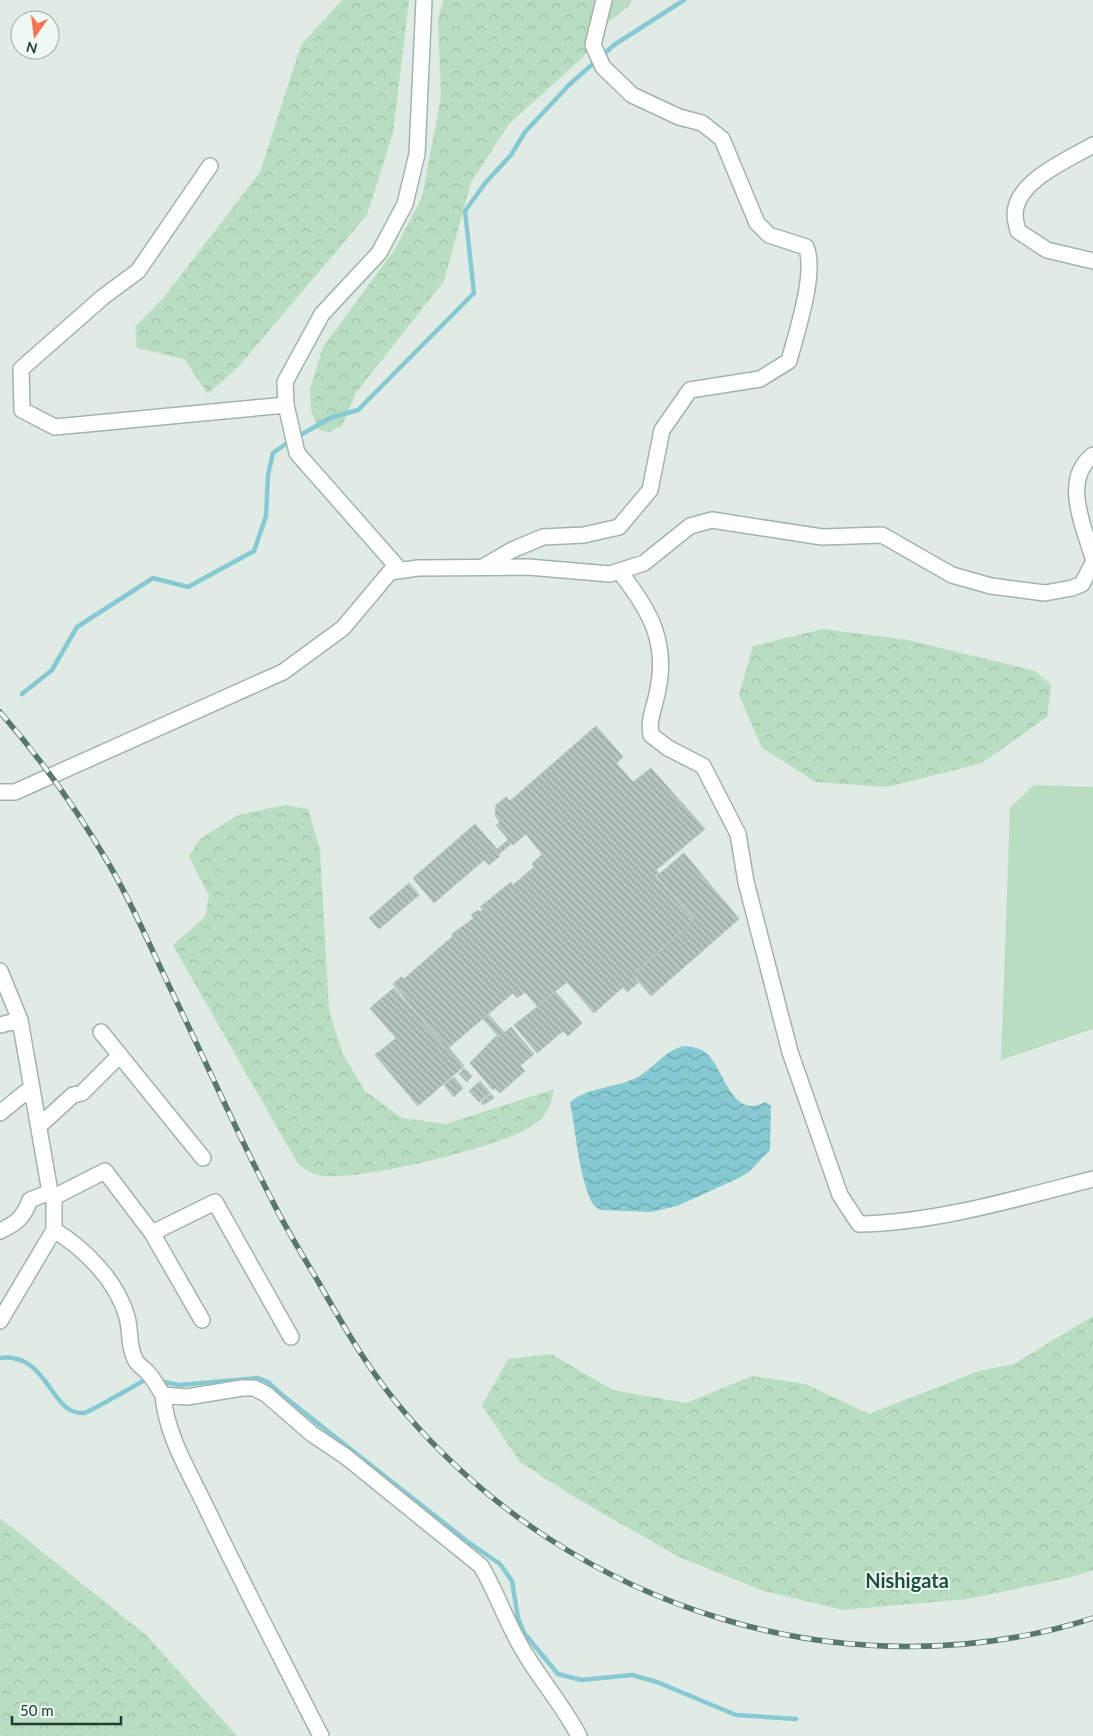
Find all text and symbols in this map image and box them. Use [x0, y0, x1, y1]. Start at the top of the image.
north arrow [10, 10, 60, 60]
text: N [24, 39, 39, 58]
district label: Nishigata [865, 1568, 949, 1592]
scale bar [12, 1694, 121, 1726]
text: 50 m [20, 1701, 54, 1719]

